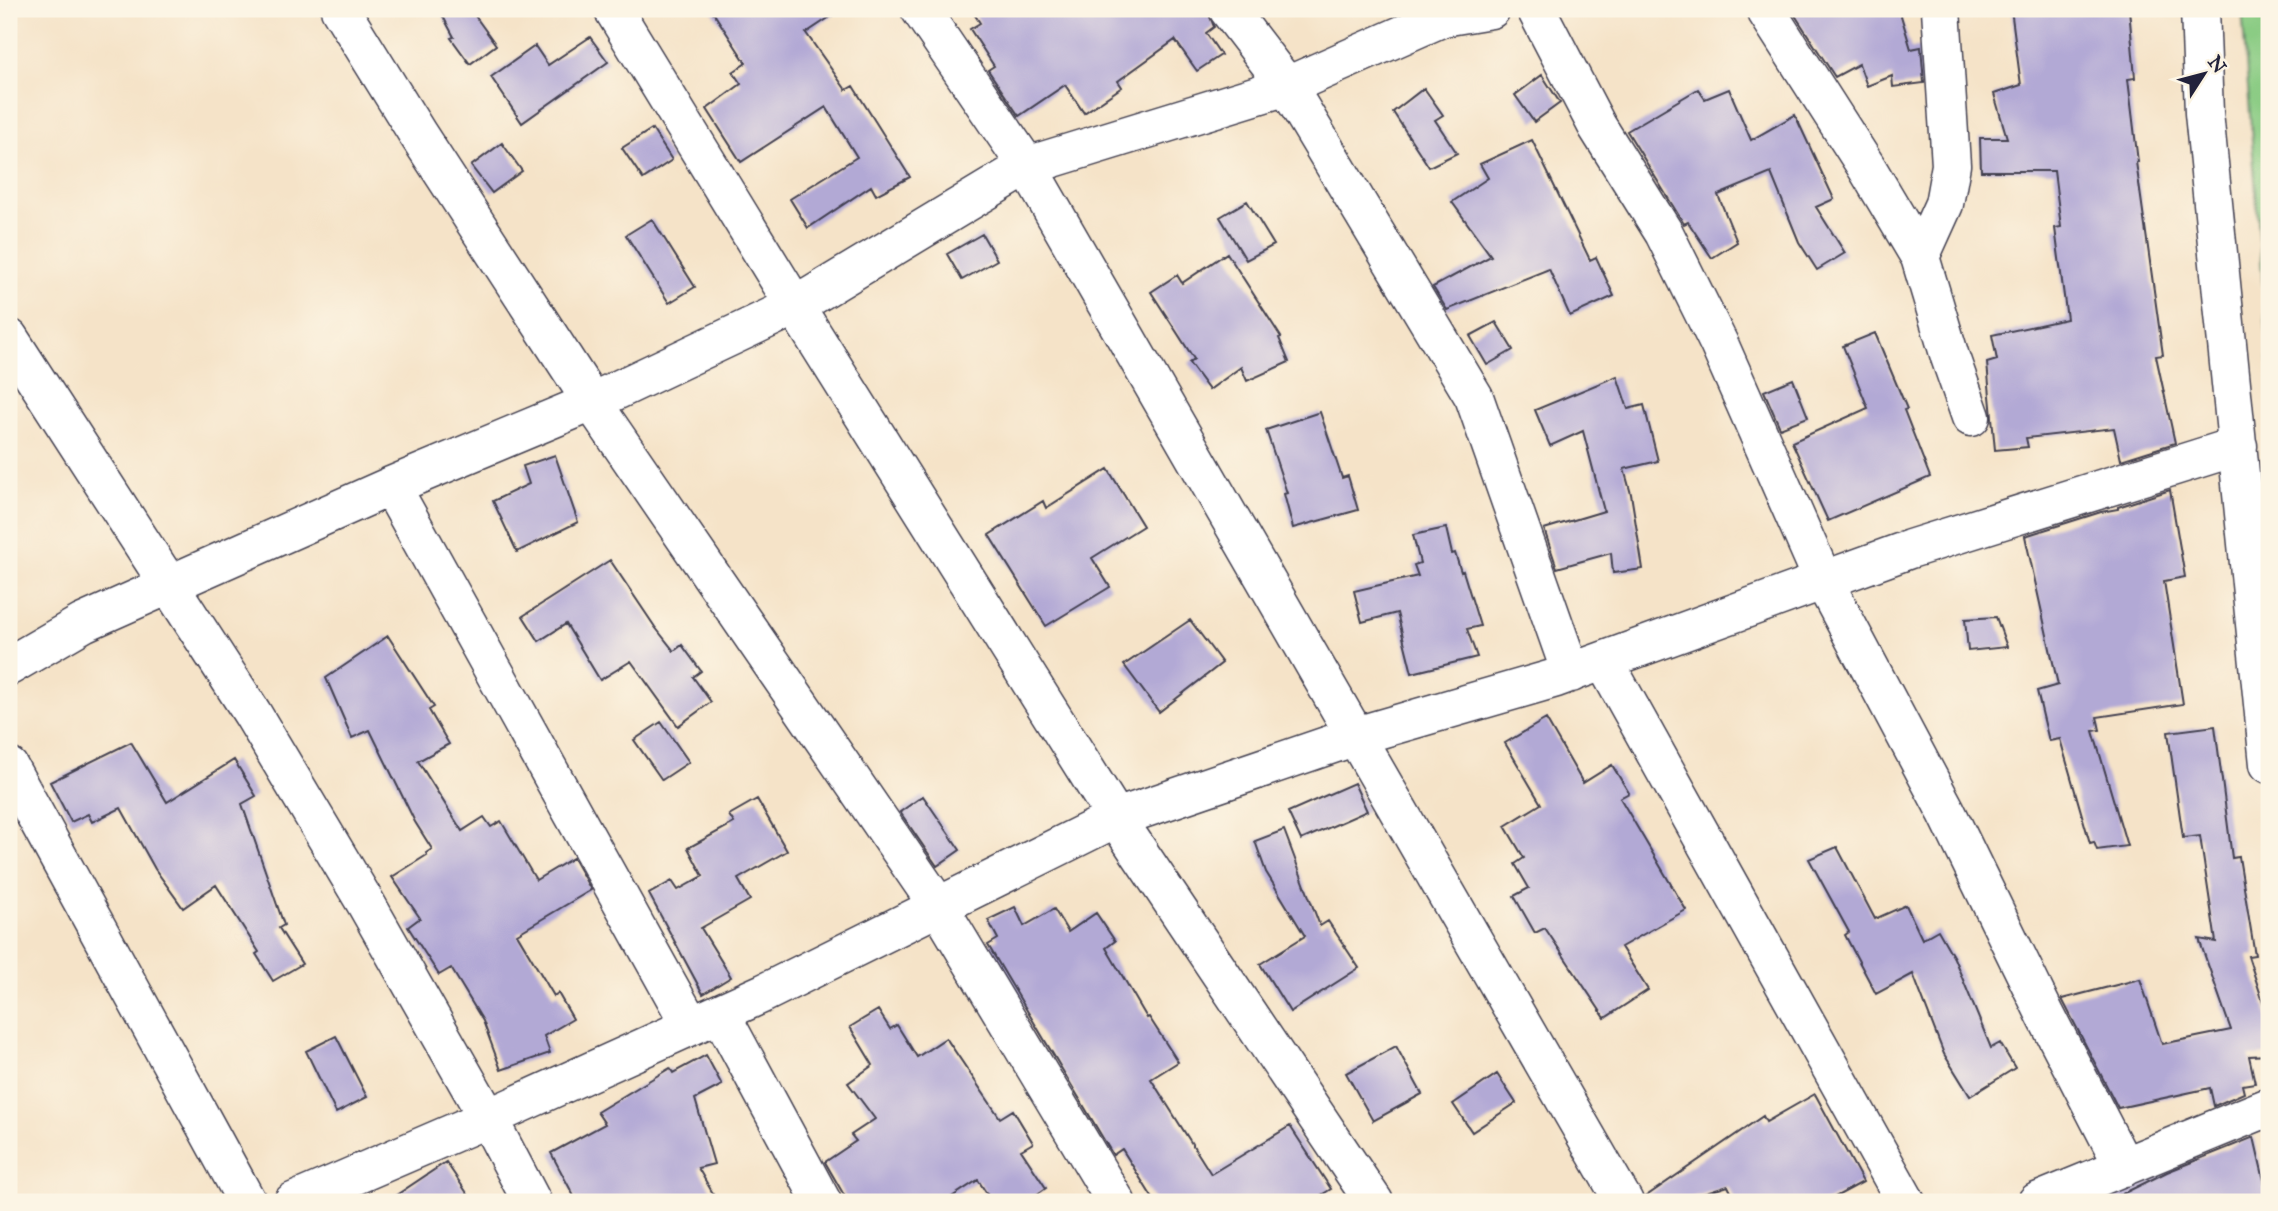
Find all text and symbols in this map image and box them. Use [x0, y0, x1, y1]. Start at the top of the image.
north arrow [2170, 38, 2240, 108]
text: N [2203, 51, 2231, 78]

